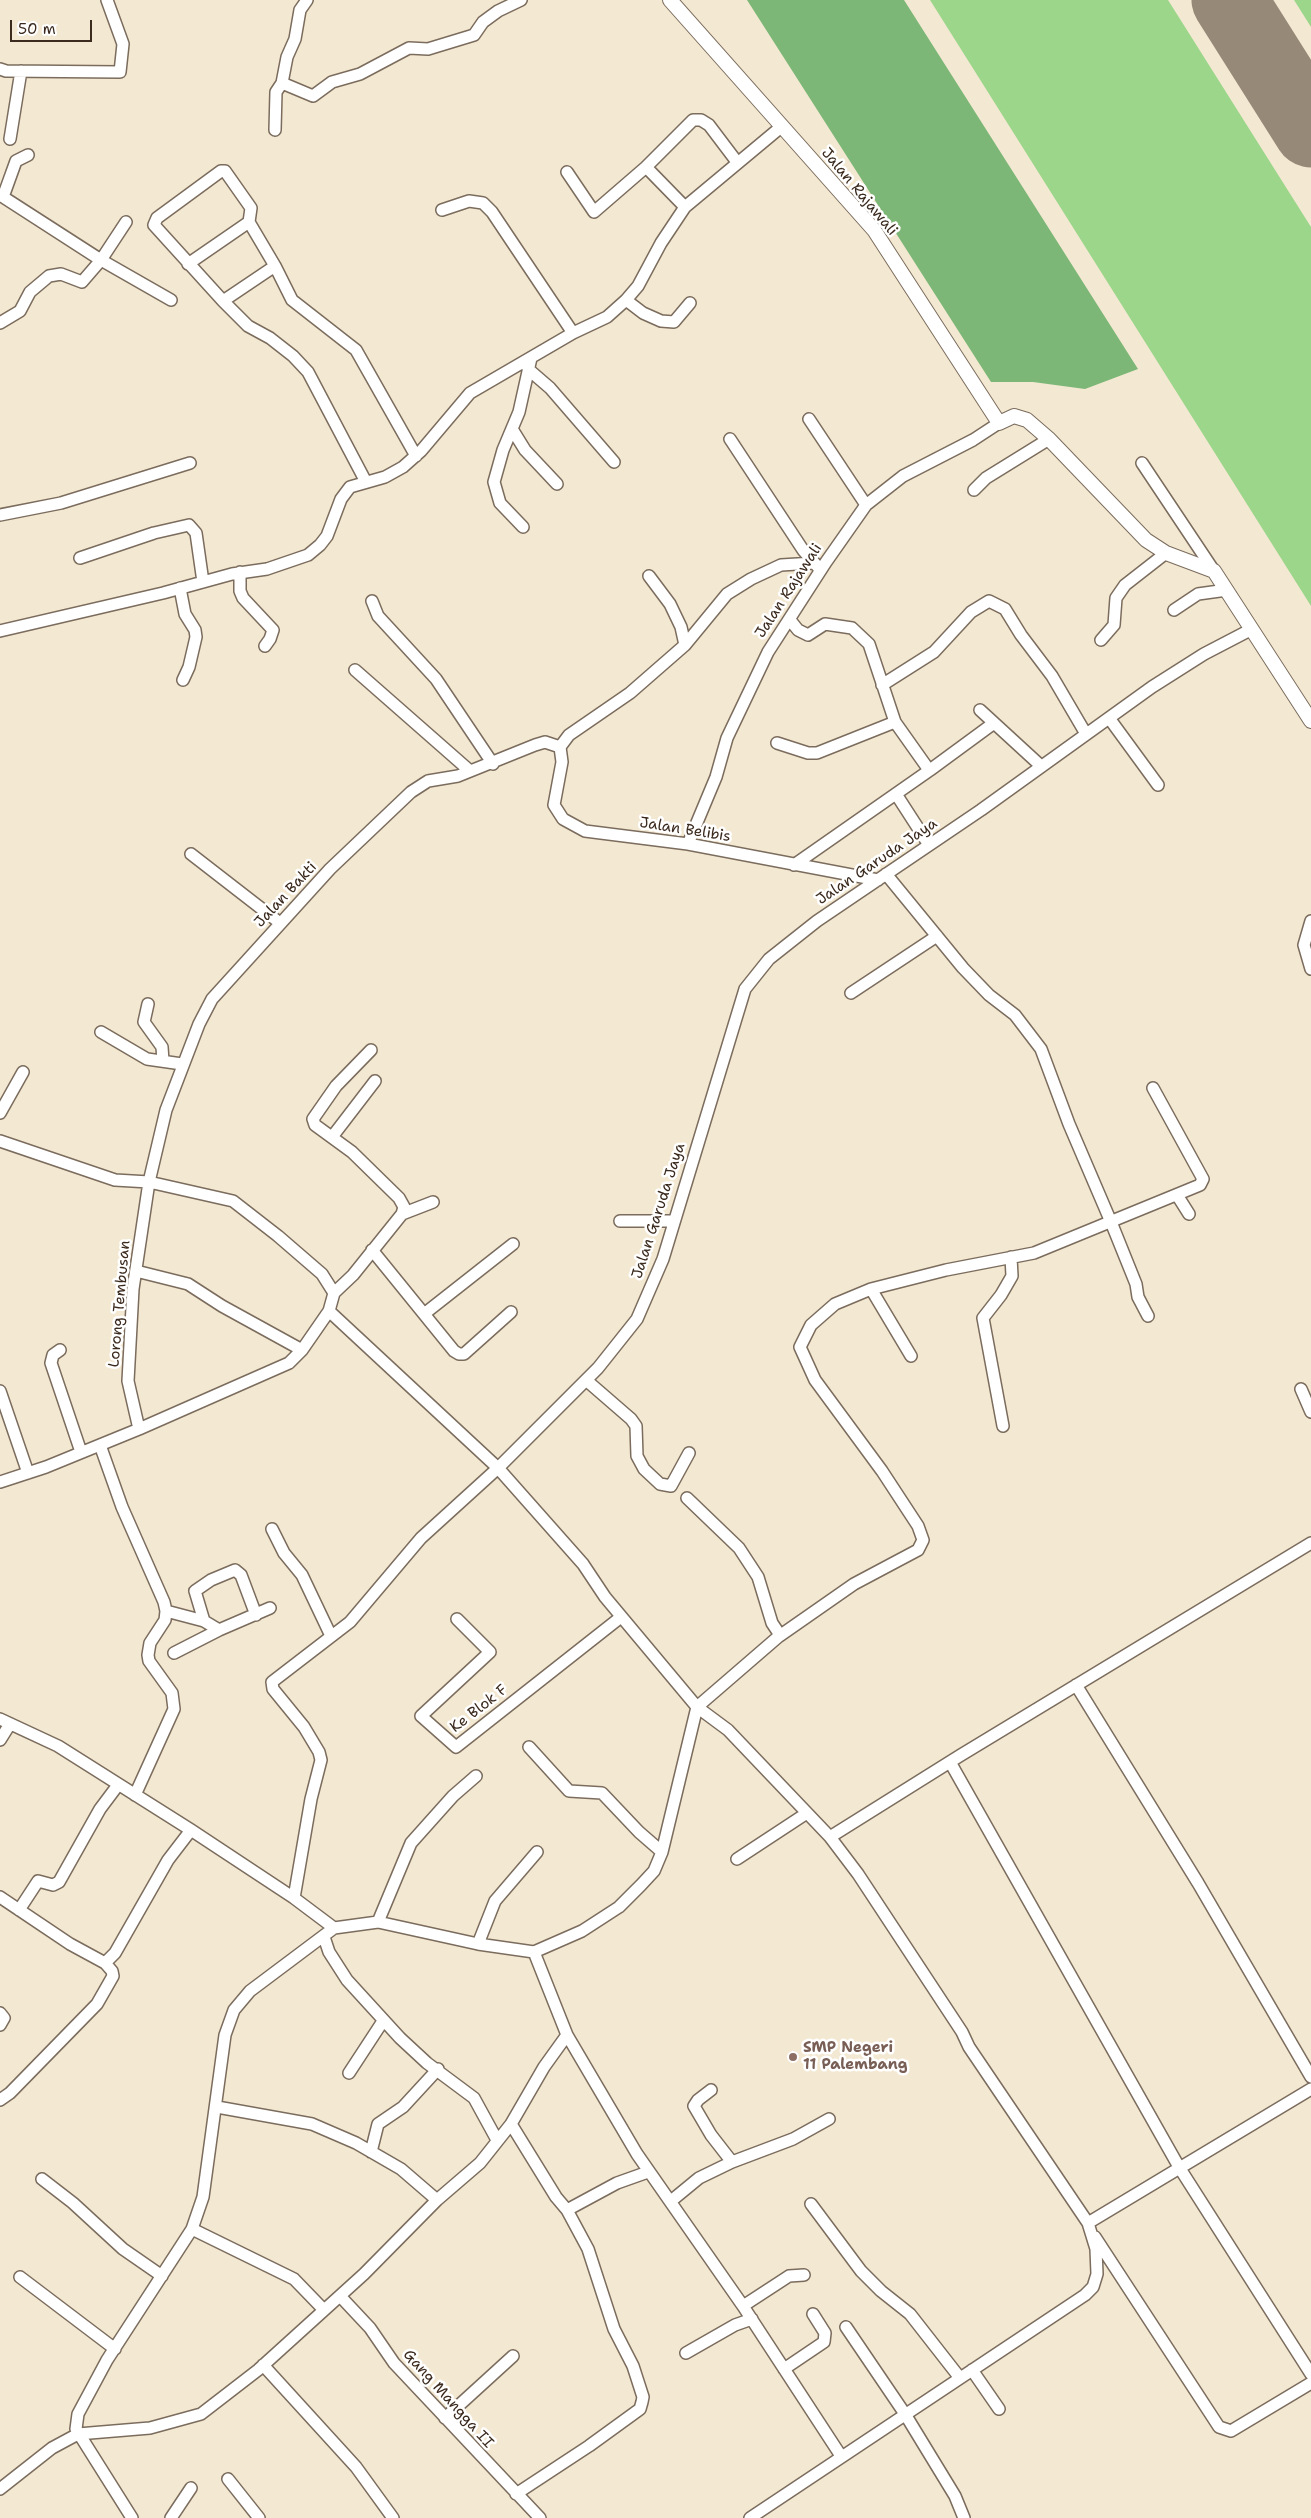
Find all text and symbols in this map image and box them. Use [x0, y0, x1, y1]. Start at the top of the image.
scale bar [12, 10, 95, 42]
text: 50 m [18, 19, 56, 39]
street label: Jalan Rajawali [817, 144, 901, 240]
street label: Jalan Rajawali [752, 540, 826, 642]
street label: Jalan Belibis [638, 814, 732, 846]
street label: Jalan Garuda Jaya [813, 815, 941, 909]
street label: Jalan Bakti [251, 859, 321, 931]
street label: Jalan Garuda Jaya [629, 1141, 689, 1281]
street label: Lorong Tembusan [105, 1240, 135, 1368]
street label: Ke Blok F [447, 1681, 511, 1737]
place label: SMP Negeri 11 Palembang [803, 2039, 907, 2074]
marker: SMP Negeri 11 Palembang [787, 2051, 799, 2063]
street label: Gang Mangga II [399, 2346, 497, 2452]

